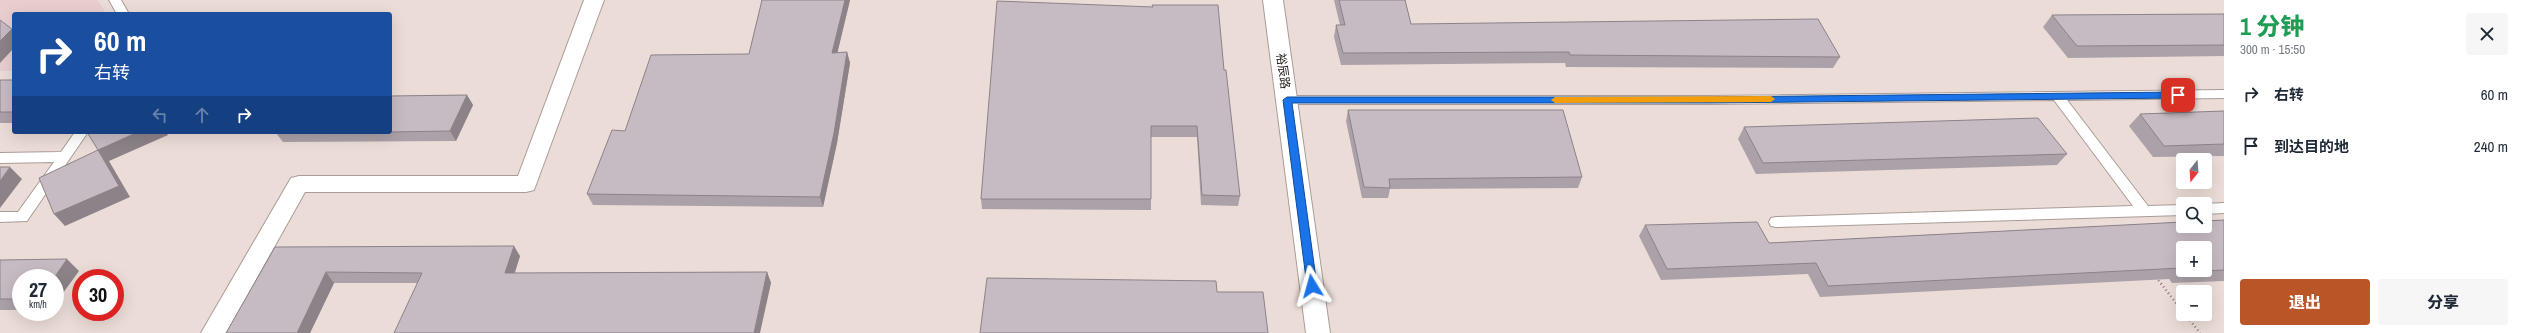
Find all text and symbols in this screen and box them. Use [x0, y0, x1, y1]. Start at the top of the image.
text: 1 分钟 [2240, 10, 2304, 42]
button: close [2466, 13, 2508, 55]
text: 60 m [94, 22, 146, 60]
icon: right [28, 28, 80, 80]
text: 300 m · 15:50 [2240, 41, 2305, 58]
street label: 裕辰路 [1273, 52, 1293, 90]
text: 右转 [94, 60, 130, 85]
pin [2161, 78, 2195, 112]
icon: right [2240, 83, 2262, 105]
icon: arrive [2167, 84, 2189, 106]
text: 右转 [2274, 84, 2304, 105]
text: 60 m [2481, 84, 2508, 105]
icon: left [149, 104, 171, 126]
icon: ahead [191, 104, 213, 126]
icon: right [233, 104, 255, 126]
icon: arrive [2240, 135, 2262, 157]
text: 到达目的地 [2274, 136, 2349, 157]
text: 240 m [2474, 136, 2508, 157]
north arrow [2176, 153, 2212, 189]
map controls [2176, 153, 2212, 321]
button: search [2176, 197, 2212, 233]
button: + [2176, 241, 2212, 277]
position arrow [1291, 265, 1333, 307]
speed limit sign: 30 [72, 269, 124, 321]
text: 27 [29, 276, 47, 303]
button: 退出 [2240, 279, 2370, 325]
button: 分享 [2378, 279, 2508, 325]
button: − [2176, 285, 2212, 321]
text: km/h [29, 298, 47, 311]

